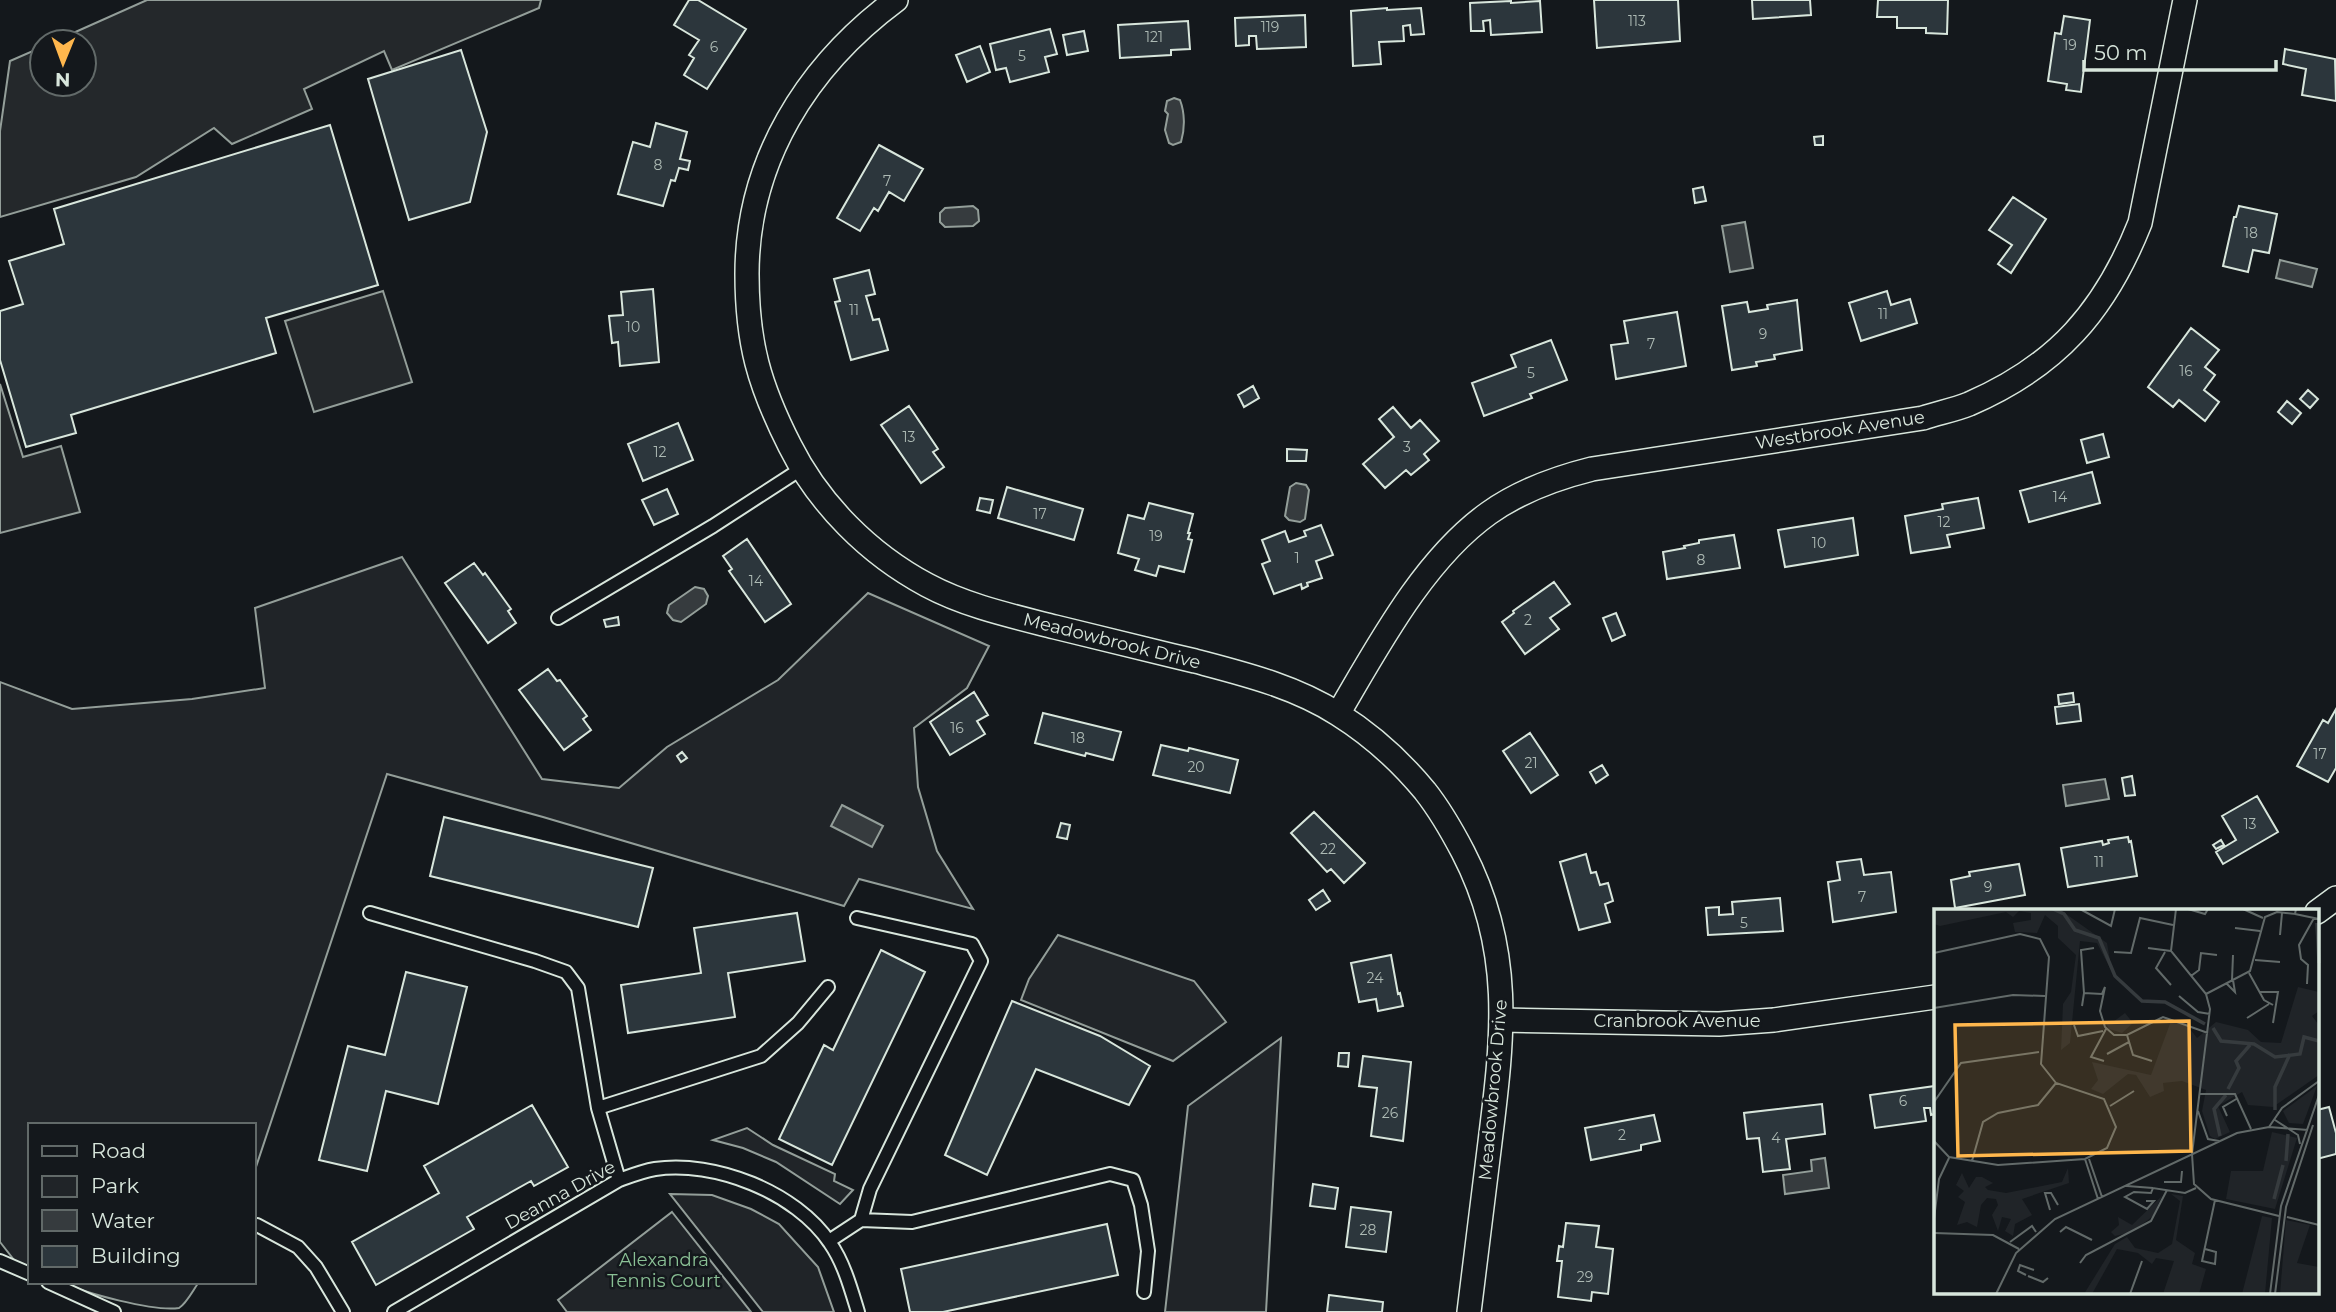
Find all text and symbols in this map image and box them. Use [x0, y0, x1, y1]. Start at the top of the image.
house number: 113 [1628, 12, 1646, 30]
house number: 119 [1261, 18, 1279, 36]
north arrow [28, 28, 98, 98]
house number: 121 [1145, 28, 1163, 46]
scale bar [2084, 28, 2276, 72]
house number: 19 [2063, 36, 2077, 54]
house number: 6 [710, 38, 719, 56]
text: 50 m [2094, 40, 2148, 65]
house number: 5 [1018, 47, 1026, 65]
text: N [55, 68, 71, 91]
house number: 8 [654, 156, 663, 174]
house number: 7 [883, 172, 891, 190]
house number: 18 [2244, 224, 2258, 242]
house number: 11 [849, 301, 859, 319]
house number: 11 [1878, 305, 1888, 323]
house number: 10 [626, 318, 640, 336]
house number: 9 [1759, 325, 1767, 343]
house number: 7 [1647, 335, 1655, 353]
house number: 16 [2179, 362, 2193, 380]
house number: 5 [1527, 364, 1535, 382]
street label: Westbrook Avenue [1754, 406, 1926, 454]
house number: 13 [903, 428, 916, 446]
house number: 3 [1403, 438, 1411, 456]
house number: 12 [653, 443, 667, 461]
house number: 14 [2053, 488, 2068, 506]
house number: 17 [1033, 505, 1047, 523]
house number: 12 [1937, 513, 1951, 531]
house number: 19 [1149, 527, 1163, 545]
house number: 10 [1812, 534, 1826, 552]
house number: 1 [1294, 549, 1300, 567]
house number: 8 [1697, 551, 1706, 569]
house number: 14 [749, 572, 764, 590]
street label: Meadowbrook Drive [1021, 608, 1203, 674]
house number: 2 [1524, 611, 1532, 629]
house number: 16 [950, 719, 964, 737]
house number: 18 [1071, 729, 1085, 747]
house number: 17 [2313, 745, 2327, 763]
house number: 21 [1524, 754, 1538, 772]
house number: 20 [1187, 758, 1205, 776]
house number: 13 [2244, 815, 2257, 833]
house number: 22 [1320, 840, 1336, 858]
house number: 11 [2094, 853, 2104, 871]
house number: 9 [1984, 878, 1992, 896]
house number: 7 [1858, 888, 1866, 906]
inset map [1934, 909, 2318, 1294]
house number: 5 [1740, 914, 1748, 932]
house number: 24 [1367, 969, 1384, 987]
street label: Meadowbrook Drive [1474, 998, 1512, 1182]
street label: Cranbrook Avenue [1593, 1010, 1761, 1032]
house number: 6 [1899, 1092, 1908, 1110]
house number: 26 [1382, 1104, 1399, 1122]
legend [28, 1123, 256, 1284]
house number: 2 [1618, 1126, 1626, 1144]
house number: 4 [1771, 1129, 1781, 1147]
text: Road [91, 1138, 146, 1163]
street label: Deanna Drive [501, 1156, 619, 1234]
text: Park [91, 1173, 139, 1198]
text: Water [91, 1208, 155, 1233]
house number: 28 [1360, 1221, 1377, 1239]
text: Building [91, 1243, 181, 1268]
park label: Alexandra Tennis Court [607, 1249, 721, 1292]
house number: 29 [1577, 1268, 1593, 1286]

